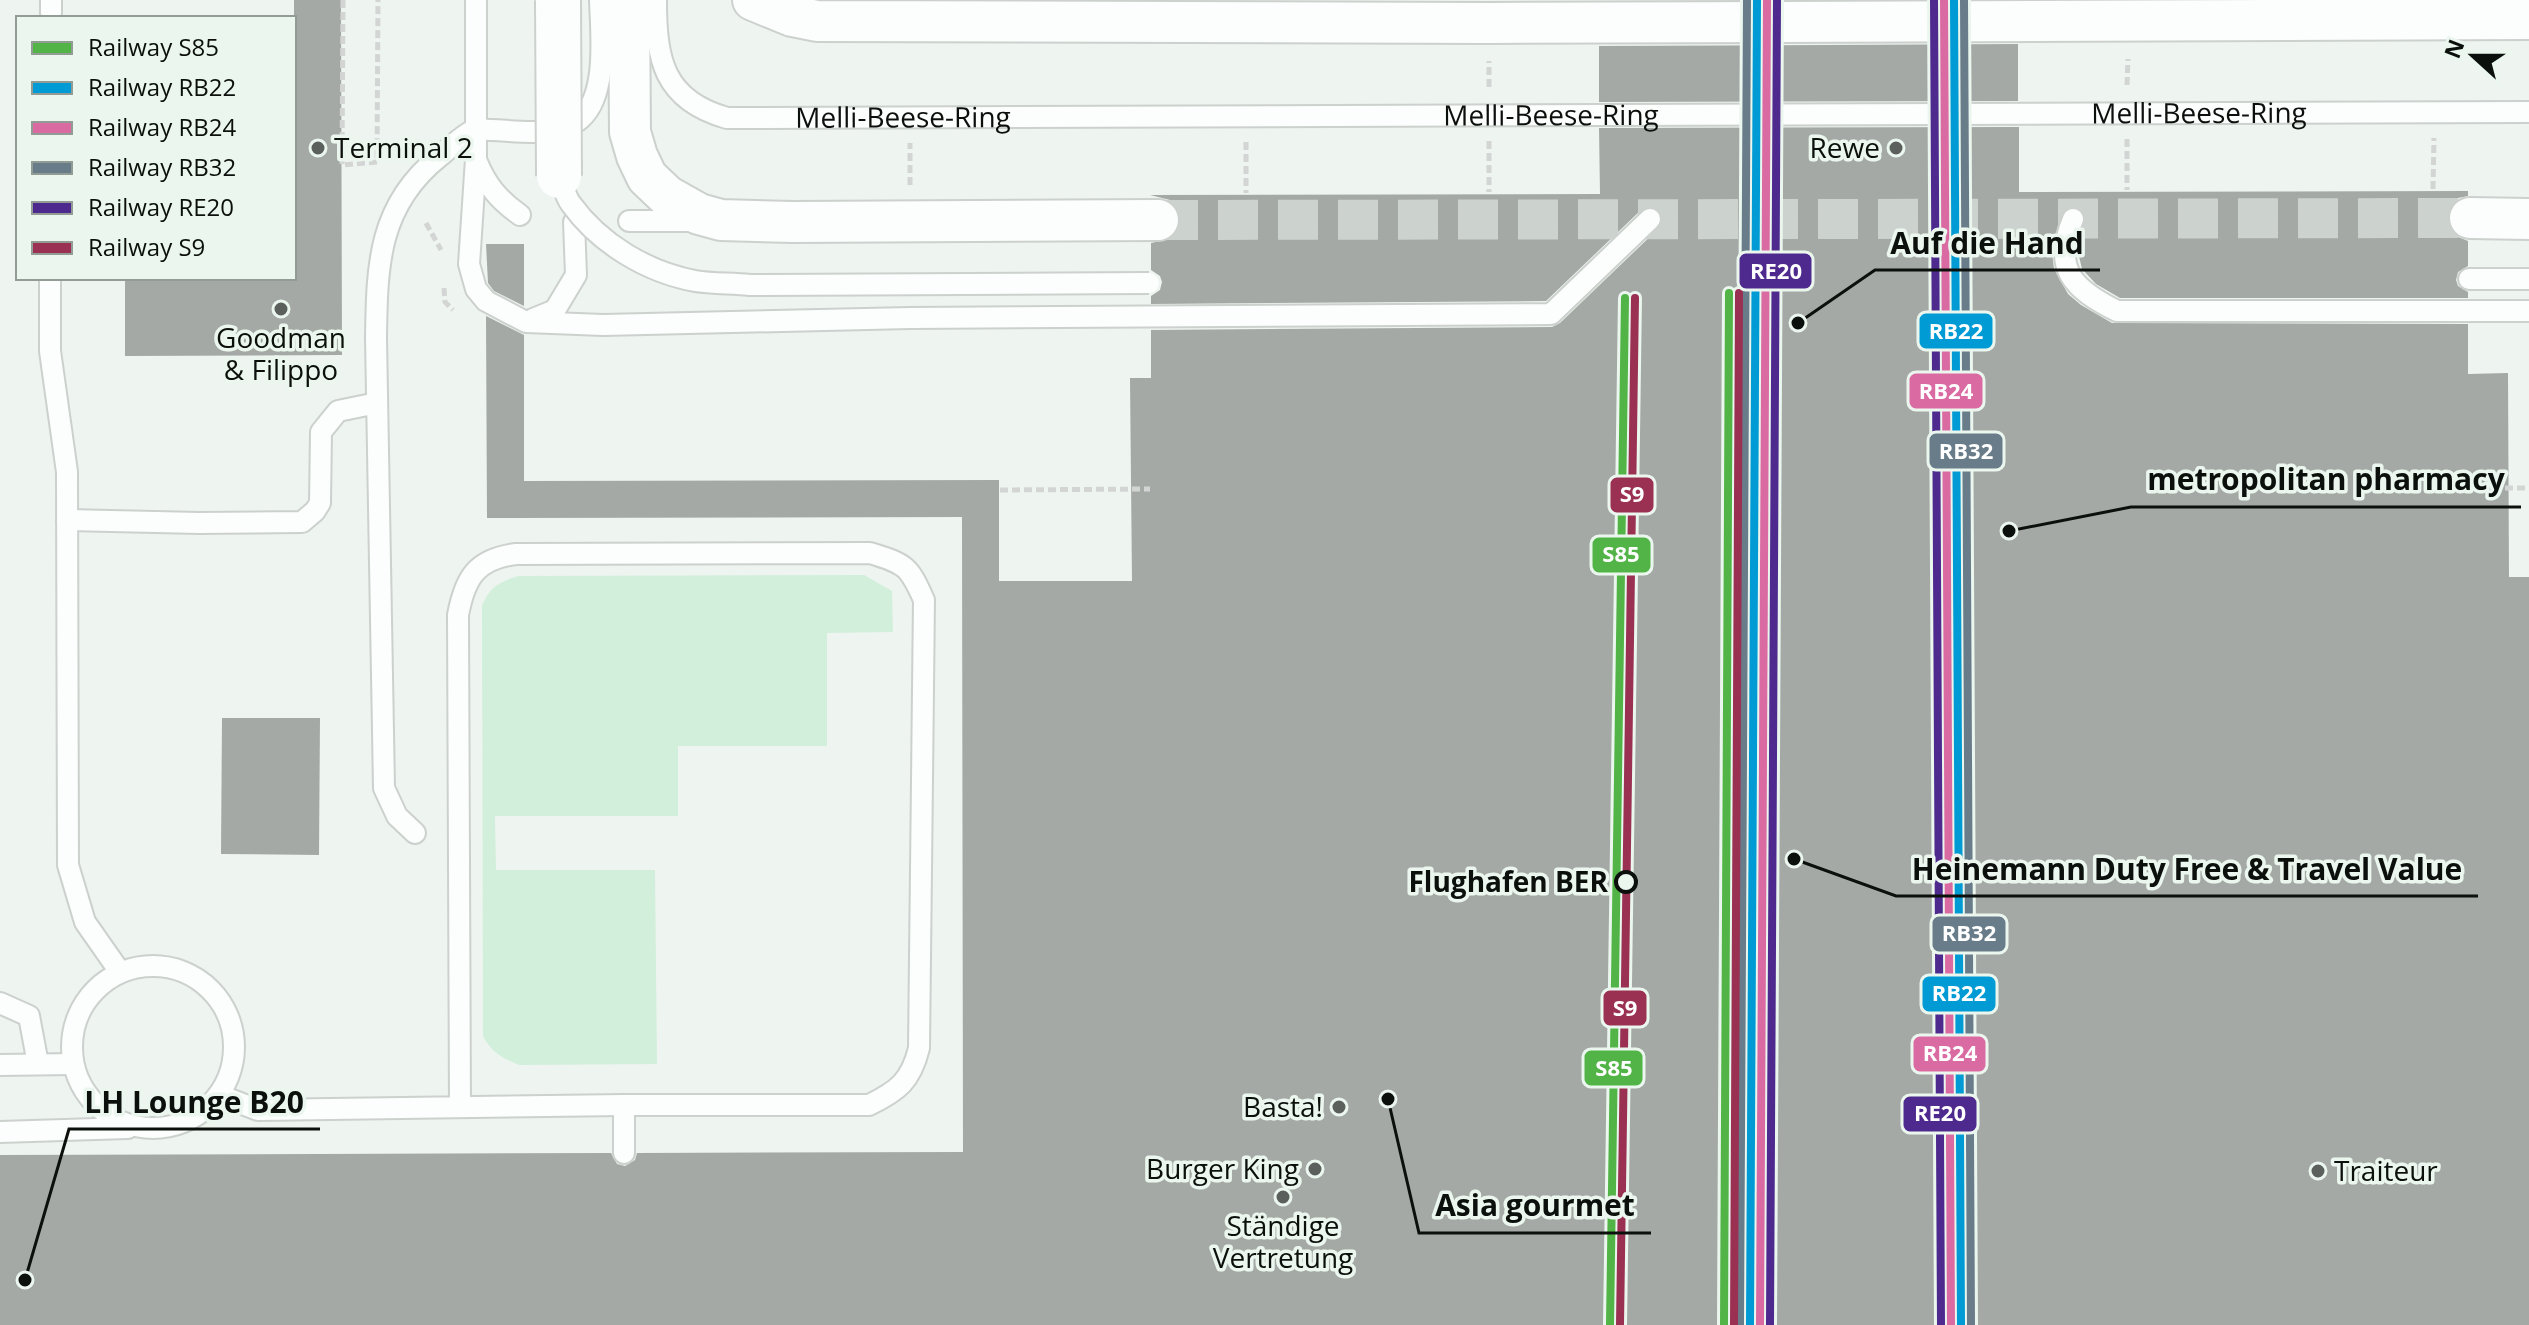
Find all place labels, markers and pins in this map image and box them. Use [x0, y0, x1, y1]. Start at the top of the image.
place label: Terminal 2 [334, 128, 473, 166]
place label: Rewe [1810, 128, 1880, 166]
marker: Terminal 2 [309, 139, 327, 157]
marker: Rewe [1887, 139, 1905, 157]
callout: Auf die Hand [1875, 216, 2100, 270]
marker: Goodman & Filippo [272, 300, 290, 318]
place label: Goodman & Filippo [216, 318, 346, 388]
callout: metropolitan pharmacy [2131, 453, 2521, 507]
callout: Heinemann Duty Free & Travel Value [1896, 842, 2478, 896]
place label: Flughafen BER [1409, 862, 1609, 900]
marker: Flughafen BER [1615, 871, 1637, 893]
callout: LH Lounge B20 [69, 1075, 320, 1129]
place label: Basta! [1243, 1087, 1323, 1125]
marker: Basta! [1330, 1098, 1348, 1116]
place label: Burger King [1146, 1149, 1299, 1187]
place label: Traiteur [2334, 1151, 2438, 1189]
marker: Burger King [1306, 1160, 1324, 1178]
marker: Traiteur [2309, 1162, 2327, 1180]
callout: Asia gourmet [1419, 1179, 1651, 1233]
marker: Ständige Vertretung [1274, 1188, 1292, 1206]
place label: Ständige Vertretung [1213, 1206, 1353, 1276]

